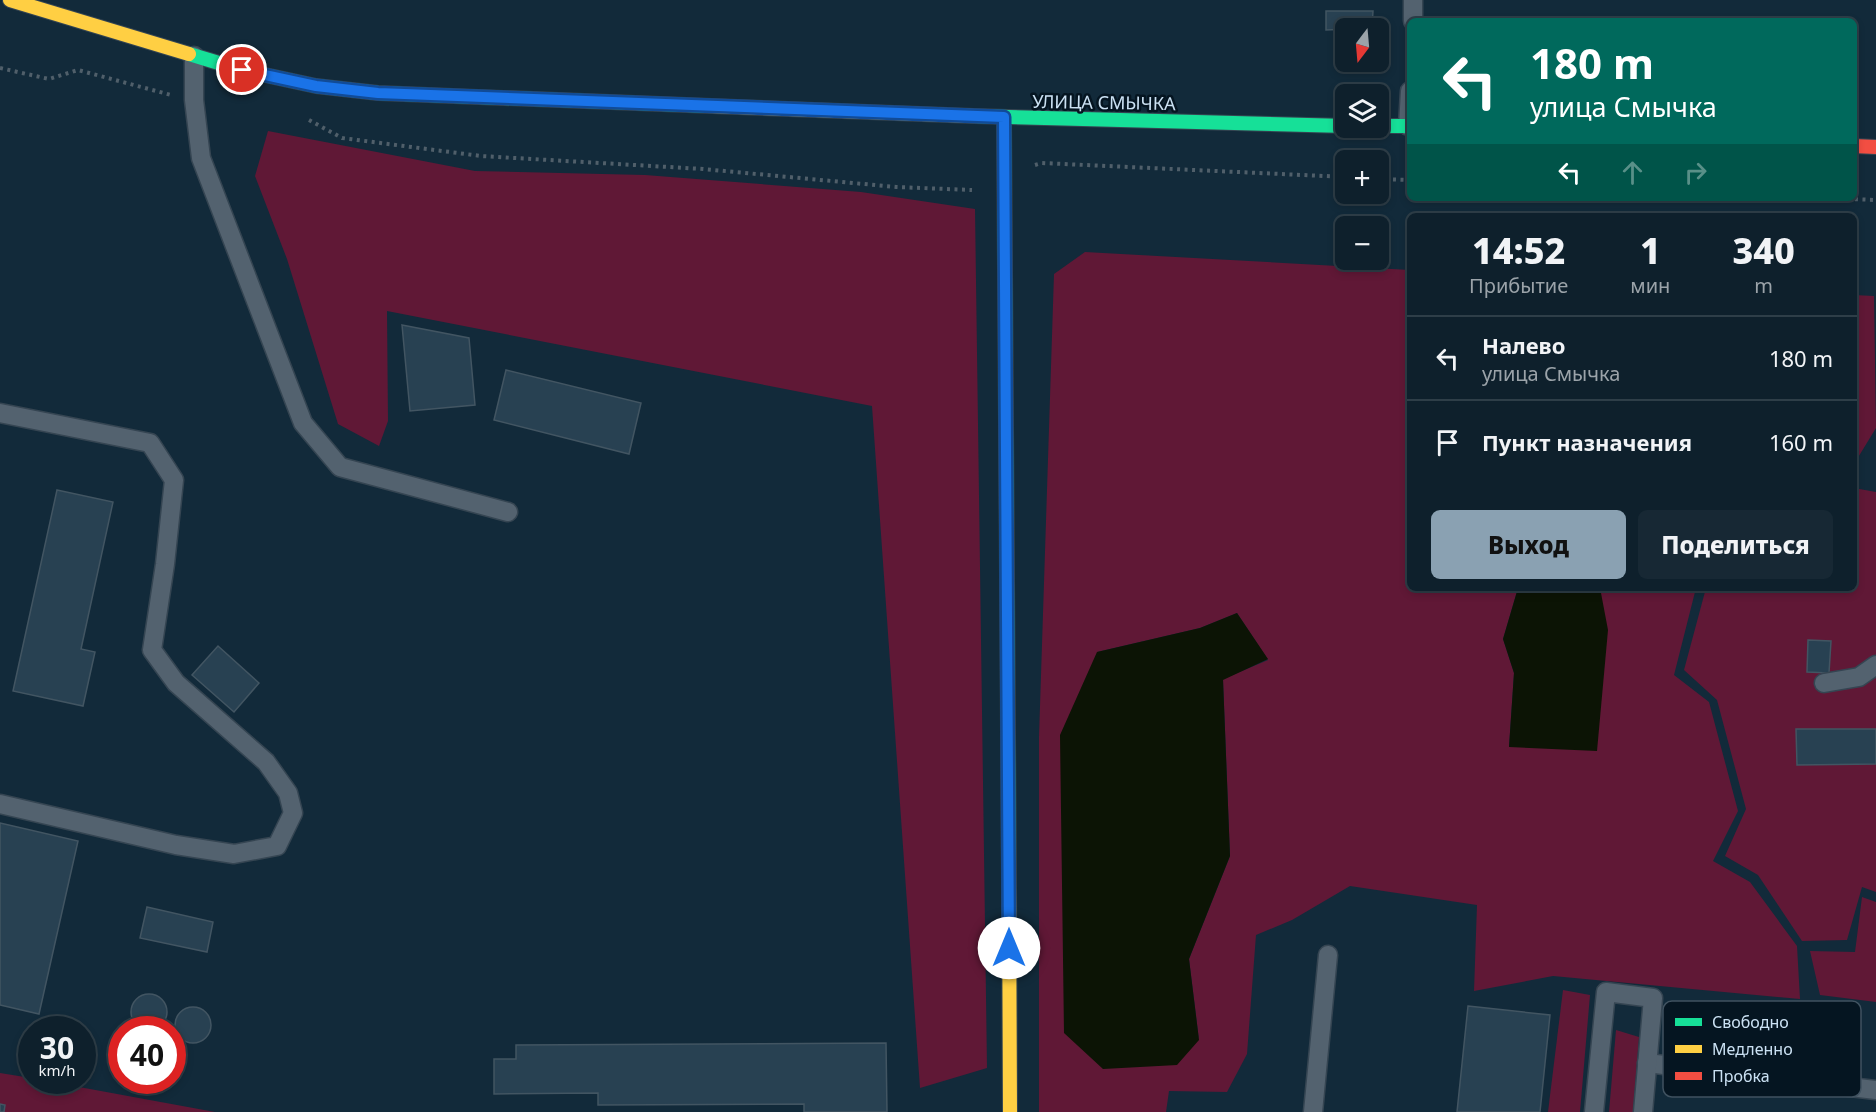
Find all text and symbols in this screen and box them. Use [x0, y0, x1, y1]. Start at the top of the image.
north arrow [1335, 18, 1389, 72]
map controls [1335, 18, 1389, 270]
text: 180 m [1530, 34, 1654, 91]
icon: left [1431, 42, 1509, 120]
pin [216, 44, 267, 95]
icon: arrive [225, 53, 258, 86]
button: layers [1335, 84, 1389, 138]
text: улица Смычка [1530, 88, 1717, 125]
street label: УЛИЦА СМЫЧКА [1032, 89, 1176, 115]
button: + [1335, 150, 1389, 204]
icon: left [1553, 156, 1586, 189]
icon: ahead [1616, 156, 1649, 189]
icon: right [1679, 156, 1712, 189]
button: − [1335, 216, 1389, 270]
text: 14:52 [1472, 226, 1565, 275]
text: 1 [1640, 226, 1661, 275]
text: 340 [1732, 226, 1795, 275]
text: Прибытие [1469, 272, 1568, 299]
text: мин [1630, 272, 1670, 299]
text: m [1754, 272, 1773, 299]
text: Налево [1482, 330, 1565, 360]
icon: left [1431, 342, 1464, 375]
text: 180 m [1769, 343, 1833, 373]
text: улица Смычка [1482, 360, 1620, 387]
icon: arrive [1431, 426, 1464, 459]
text: Пункт назначения [1482, 427, 1692, 457]
text: 160 m [1769, 427, 1833, 457]
button: Выход [1431, 510, 1626, 579]
button: Поделиться [1638, 510, 1833, 579]
position arrow [977, 916, 1041, 980]
legend [1663, 1001, 1861, 1097]
text: Свободно [1712, 1011, 1789, 1033]
speed limit sign: 40 [108, 1016, 186, 1094]
text: 30 [40, 1027, 74, 1068]
text: Медленно [1712, 1038, 1793, 1060]
text: km/h [39, 1060, 75, 1080]
text: Пробка [1712, 1065, 1770, 1087]

